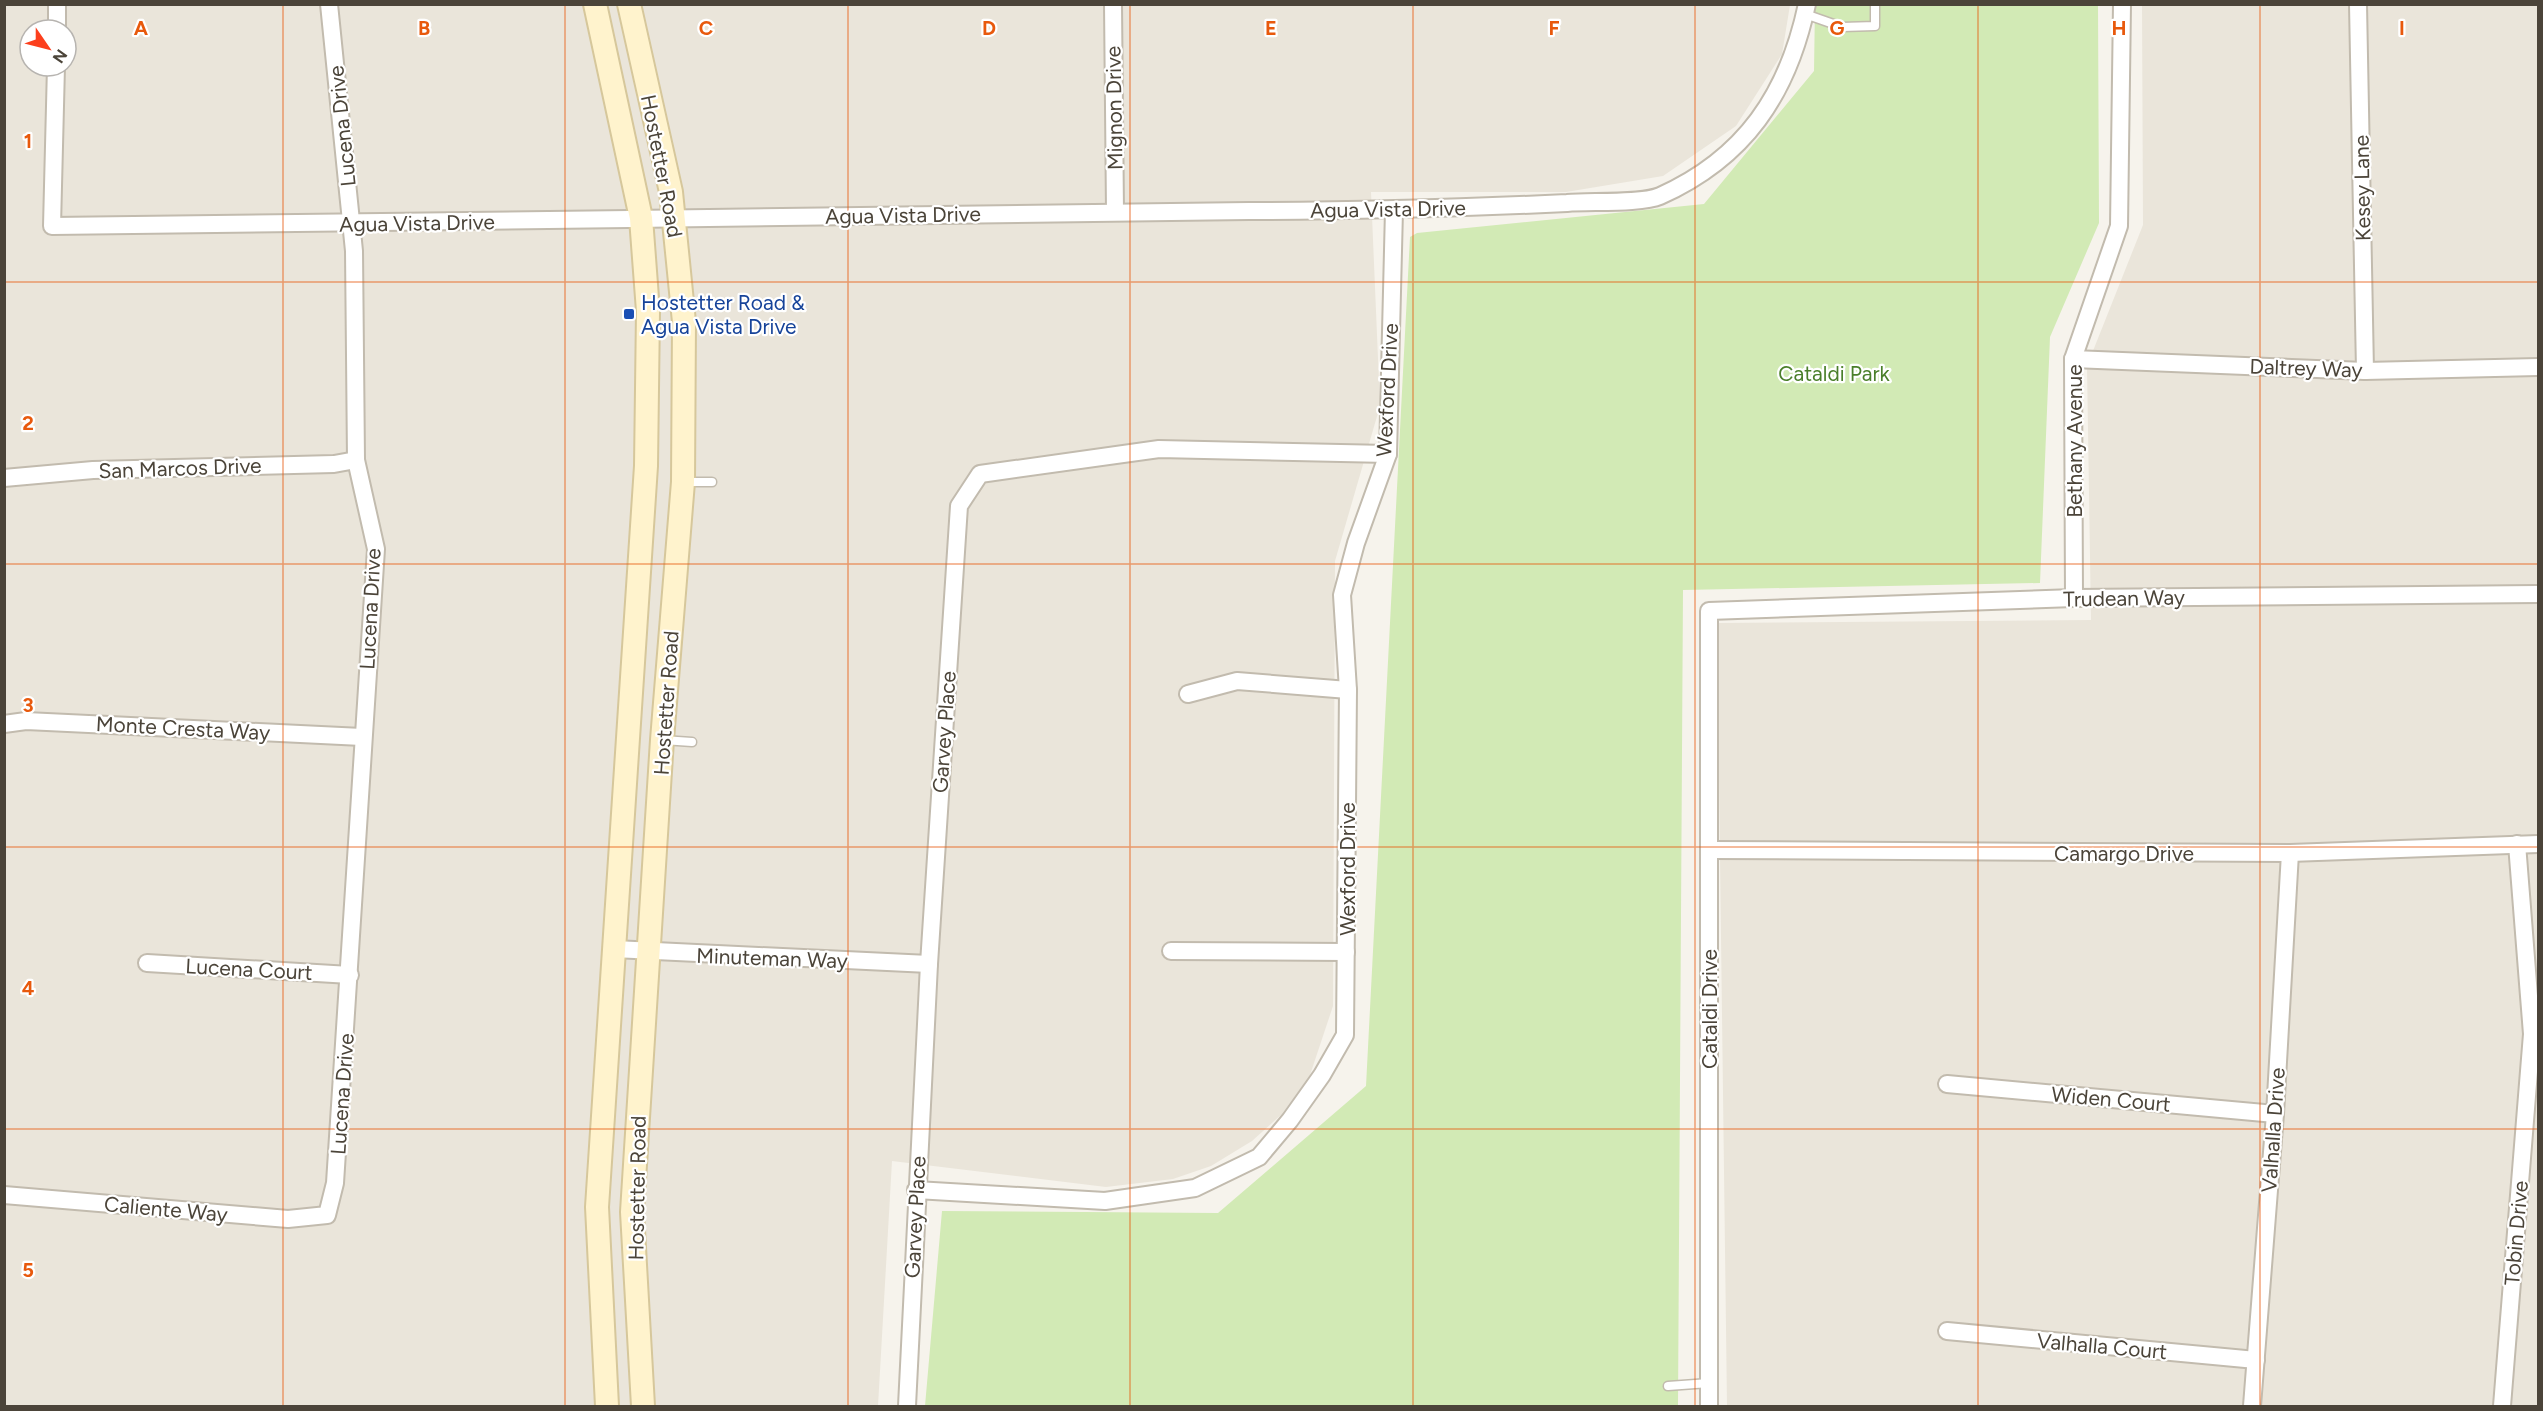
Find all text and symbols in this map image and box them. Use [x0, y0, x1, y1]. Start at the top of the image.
text: A [134, 16, 149, 40]
text: B [418, 16, 430, 40]
text: C [699, 16, 713, 40]
text: D [982, 16, 996, 40]
text: E [1265, 16, 1277, 40]
text: F [1548, 16, 1560, 40]
text: G [1830, 16, 1845, 40]
text: H [2112, 16, 2127, 40]
text: I [2399, 16, 2405, 40]
north arrow [18, 18, 78, 78]
text: N [49, 46, 71, 67]
street label: Mignon Drive [1100, 46, 1128, 170]
street label: Lucena Drive [323, 64, 361, 188]
street label: Hostetter Road [636, 92, 688, 240]
text: 1 [24, 129, 32, 153]
street label: Kesey Lane [2349, 135, 2375, 241]
street label: Agua Vista Drive [1310, 195, 1466, 223]
street label: Agua Vista Drive [825, 201, 981, 229]
street label: Agua Vista Drive [339, 209, 495, 237]
place label: Hostetter Road & Agua Vista Drive [641, 290, 805, 339]
marker: Hostetter Road & Agua Vista Drive [622, 307, 636, 321]
street label: Wexford Drive [1371, 323, 1403, 457]
street label: Daltrey Way [2249, 354, 2363, 382]
park label: Cataldi Park [1778, 361, 1891, 386]
street label: Bethany Avenue [2062, 364, 2087, 518]
text: 2 [22, 411, 34, 435]
street label: San Marcos Drive [98, 453, 262, 483]
street label: Lucena Drive [354, 548, 386, 670]
street label: Trudean Way [2063, 584, 2185, 612]
street label: Hostetter Road [648, 630, 684, 776]
street label: Garvey Place [927, 670, 961, 794]
text: 3 [22, 693, 34, 717]
street label: Monte Cresta Way [95, 711, 271, 745]
street label: Wexford Drive [1335, 802, 1360, 936]
street label: Camargo Drive [2054, 841, 2194, 866]
street label: Minuteman Way [696, 943, 848, 973]
street label: Cataldi Drive [1697, 949, 1722, 1069]
street label: Lucena Court [185, 953, 313, 985]
text: 4 [22, 976, 35, 1000]
street label: Lucena Drive [325, 1032, 359, 1156]
street label: Valhalla Drive [2256, 1067, 2290, 1193]
street label: Widen Court [2050, 1081, 2172, 1117]
street label: Hostetter Road [623, 1115, 651, 1261]
street label: Garvey Place [899, 1155, 931, 1279]
street label: Tobin Drive [2499, 1180, 2533, 1286]
street label: Caliente Way [103, 1191, 229, 1227]
text: 5 [22, 1258, 34, 1282]
street label: Valhalla Court [2036, 1328, 2168, 1364]

